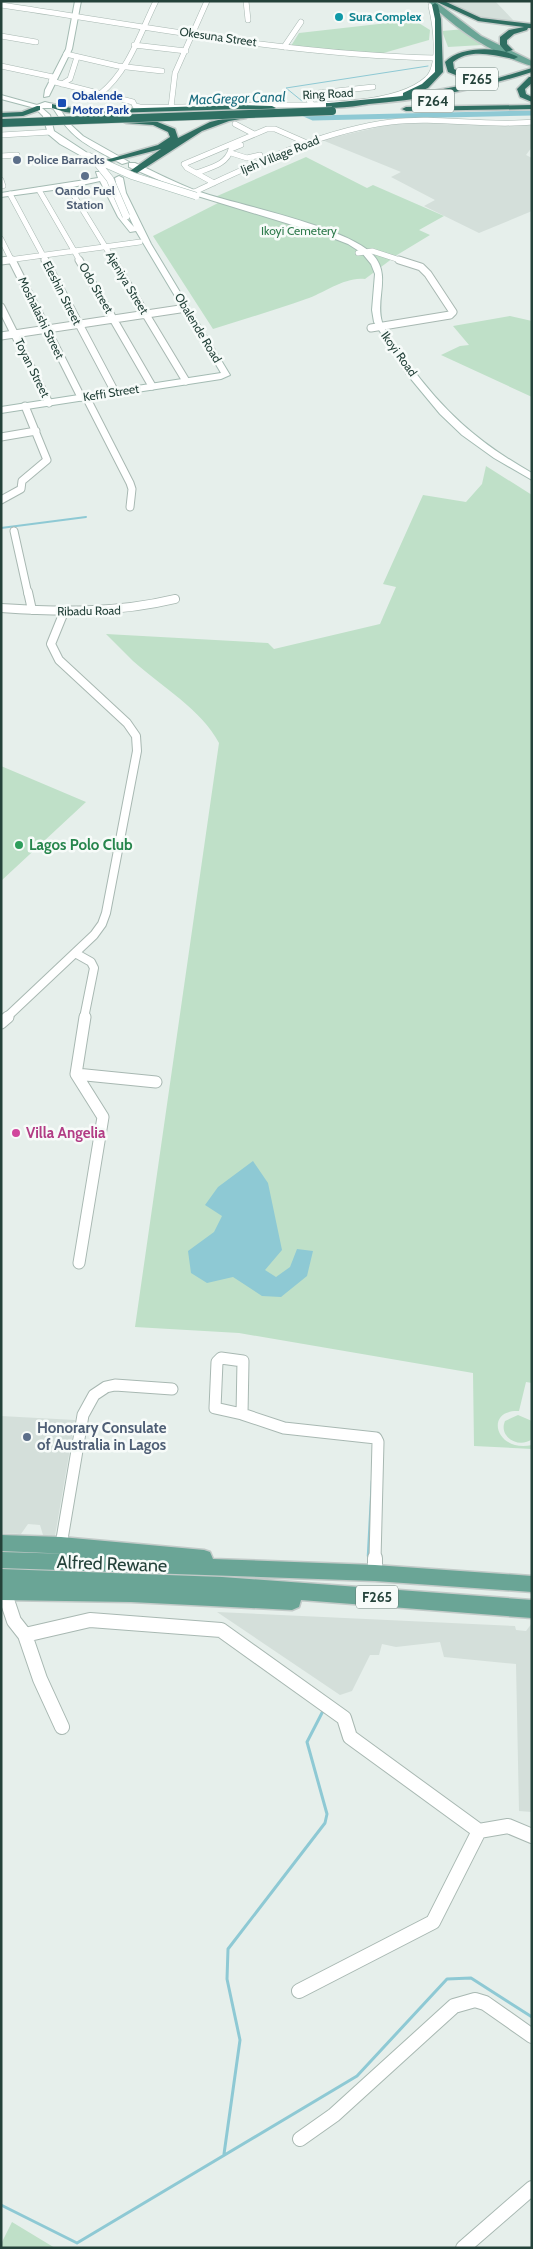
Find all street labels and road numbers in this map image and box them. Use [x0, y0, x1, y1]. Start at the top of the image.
street label: Okesuna Street [179, 24, 258, 49]
road number: F265 [456, 68, 498, 90]
street label: Ring Road [302, 85, 354, 102]
road number: F264 [412, 90, 454, 112]
street label: Ijeh Village Road [238, 132, 321, 177]
street label: Ajeniya Street [103, 249, 152, 317]
street label: Eleshin Street [40, 258, 85, 327]
street label: Odo Street [76, 260, 117, 316]
street label: Moshalashi Street [15, 274, 68, 361]
street label: Obalende Road [172, 290, 225, 365]
street label: Ikoyi Road [378, 328, 421, 379]
street label: Toyan Street [12, 336, 53, 400]
street label: Keffi Street [82, 381, 140, 404]
street label: Ribadu Road [57, 602, 121, 619]
street label: Alfred Rewane [56, 1551, 168, 1577]
road number: F265 [356, 1585, 398, 1608]

